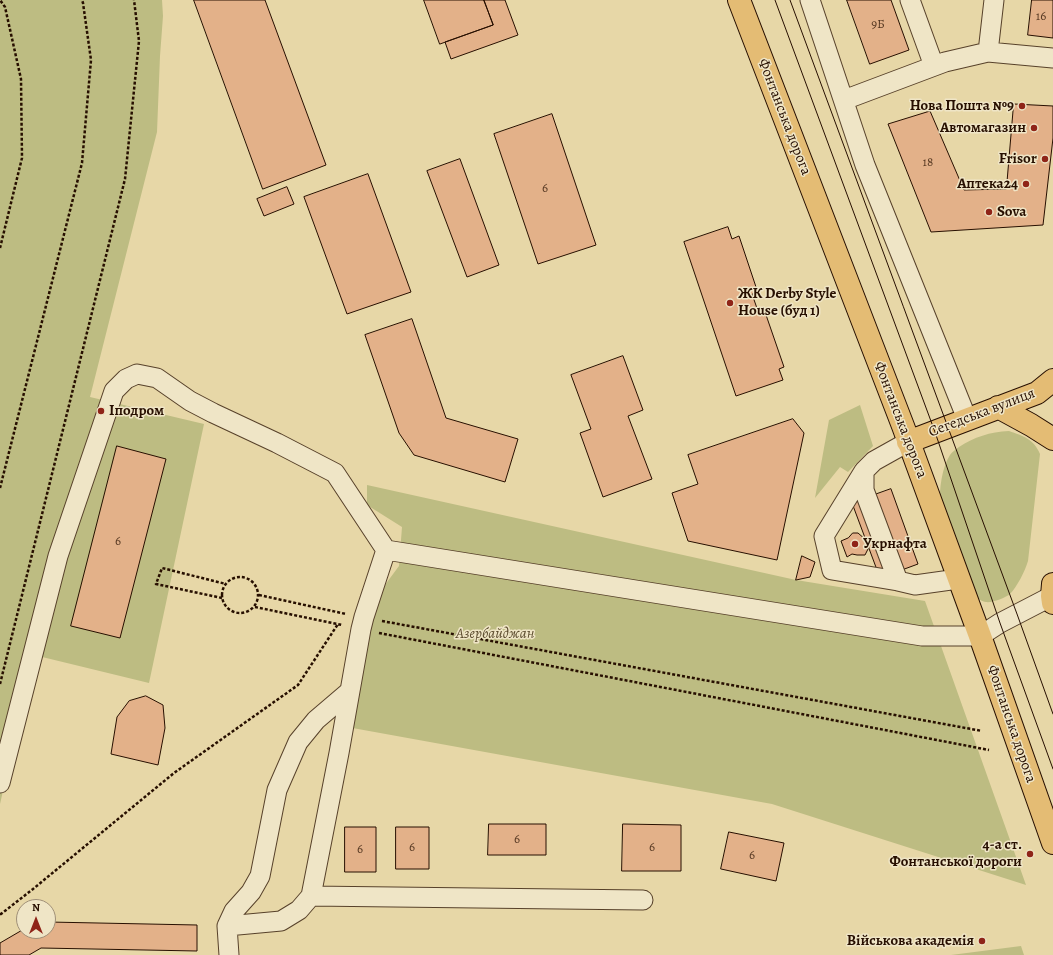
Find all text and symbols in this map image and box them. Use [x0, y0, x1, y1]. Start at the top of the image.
house number: 16 [1036, 9, 1046, 25]
house number: 9Б [871, 17, 885, 33]
street label: Фонтанська дорога [754, 56, 814, 178]
place label: Нова Пошта №9 [910, 97, 1014, 115]
marker: Нова Пошта №9 [1017, 101, 1027, 111]
place label: Автомагазин [940, 119, 1026, 137]
marker: Автомагазин [1029, 123, 1039, 133]
place label: Frisor [999, 150, 1037, 168]
marker: Frisor [1040, 154, 1050, 164]
house number: 18 [923, 155, 933, 171]
place label: Аптека24 [957, 175, 1018, 193]
marker: Аптека24 [1021, 179, 1031, 189]
house number: 6 [542, 181, 548, 197]
place label: Sova [997, 203, 1026, 221]
marker: Sova [984, 207, 994, 217]
place label: ЖК Derby Style House (буд 1) [738, 285, 836, 320]
marker: ЖК Derby Style House (буд 1) [725, 298, 735, 308]
street label: Фонтанська дорога [870, 359, 930, 481]
street label: Сегедська вулиця [926, 384, 1038, 442]
place label: Іподром [109, 402, 164, 420]
marker: Іподром [96, 406, 106, 416]
house number: 6 [115, 534, 121, 550]
place label: Укрнафта [863, 535, 927, 553]
marker: Укрнафта [850, 539, 860, 549]
park label: Азербайджан [456, 625, 534, 643]
street label: Фонтанська дорога [982, 663, 1040, 785]
house number: 6 [514, 832, 520, 848]
place label: 4-а ст. Фонтанської дороги [889, 836, 1022, 871]
house number: 6 [409, 840, 415, 856]
house number: 6 [649, 840, 655, 856]
house number: 6 [357, 842, 363, 858]
house number: 6 [749, 848, 755, 864]
marker: 4-а ст. Фонтанської дороги [1025, 849, 1035, 859]
north arrow [16, 899, 56, 939]
text: N [32, 900, 40, 915]
place label: Військова академія [847, 932, 974, 950]
marker: Військова академія [977, 936, 987, 946]

